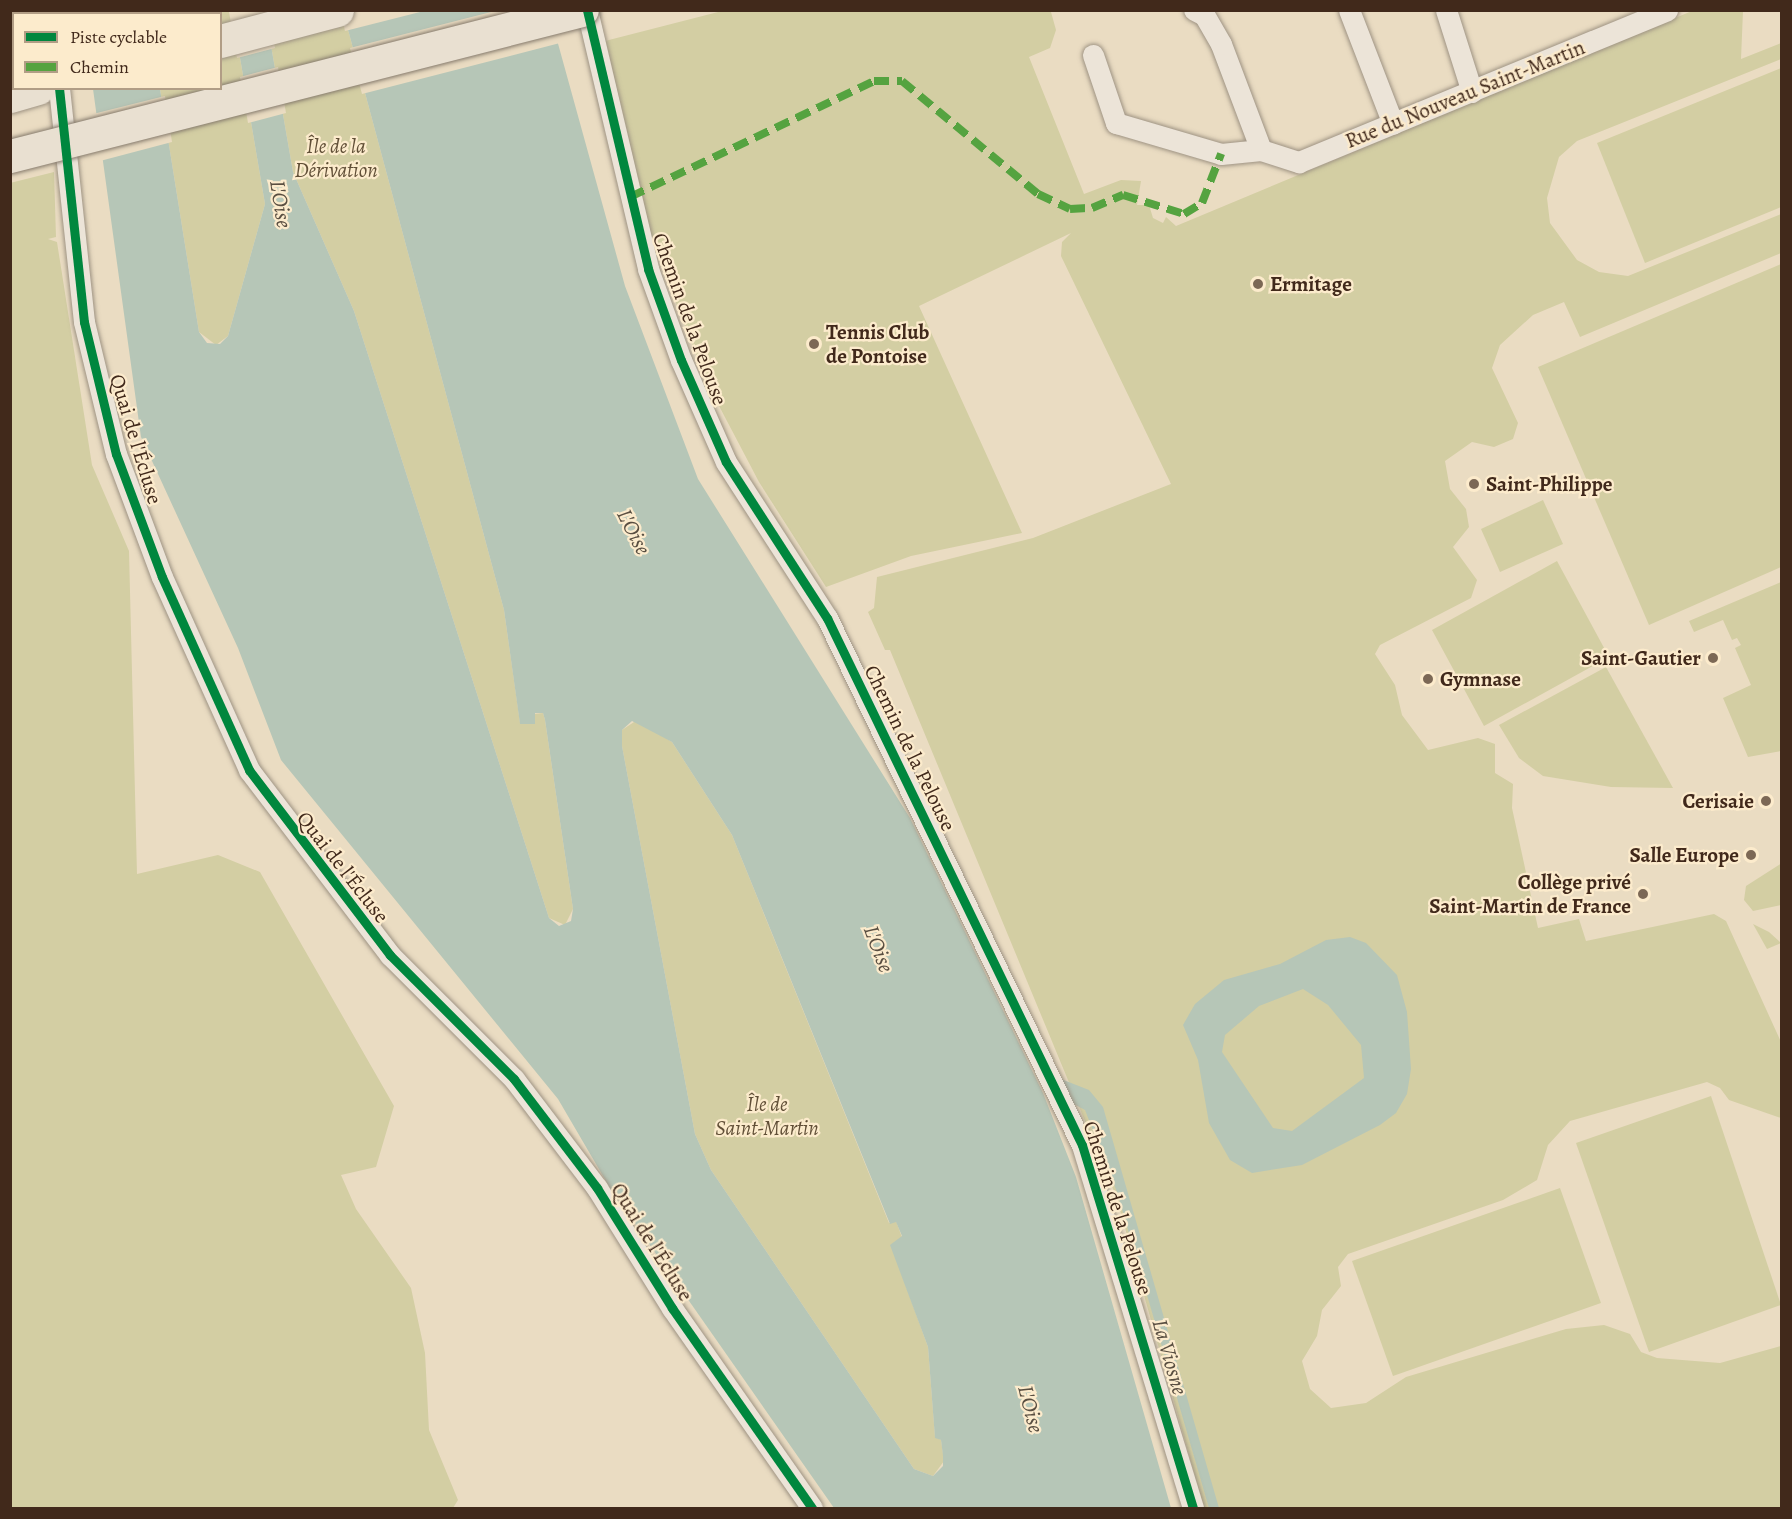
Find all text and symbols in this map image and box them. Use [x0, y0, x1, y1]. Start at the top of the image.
legend [12, 12, 222, 90]
text: Piste cyclable [70, 25, 167, 49]
street label: Rue du Nouveau Saint-Martin [1342, 34, 1588, 154]
text: Chemin [70, 55, 129, 79]
park label: Île de la Dérivation [294, 133, 378, 183]
water label: L'Oise [263, 178, 297, 230]
street label: Chemin de la Pelouse [647, 229, 733, 409]
place label: Ermitage [1270, 271, 1352, 297]
marker: Ermitage [1251, 277, 1265, 291]
place label: Tennis Club de Pontoise [826, 319, 929, 369]
marker: Tennis Club de Pontoise [807, 337, 821, 351]
street label: Quai de l'Écluse [104, 371, 168, 507]
place label: Saint-Philippe [1486, 471, 1612, 497]
marker: Saint-Philippe [1467, 477, 1481, 491]
water label: L'Oise [610, 505, 656, 559]
place label: Saint-Gautier [1581, 645, 1701, 671]
marker: Saint-Gautier [1706, 651, 1720, 665]
street label: Chemin de la Pelouse [859, 661, 961, 835]
place label: Gymnase [1440, 666, 1521, 692]
marker: Gymnase [1421, 672, 1435, 686]
place label: Cerisaie [1682, 788, 1754, 814]
marker: Cerisaie [1759, 794, 1773, 808]
street label: Quai de l'Écluse [292, 806, 394, 928]
place label: Salle Europe [1630, 842, 1739, 868]
marker: Salle Europe [1744, 848, 1758, 862]
place label: Collège privé Saint-Martin de France [1429, 869, 1631, 919]
marker: Collège privé Saint-Martin de France [1636, 887, 1650, 901]
water label: L'Oise [857, 922, 899, 976]
park label: Île de Saint-Martin [715, 1091, 819, 1141]
street label: Chemin de la Pelouse [1078, 1118, 1158, 1298]
street label: Quai de l'Écluse [606, 1178, 698, 1306]
water label: La Viosne [1146, 1316, 1192, 1398]
water label: L'Oise [1011, 1382, 1049, 1436]

